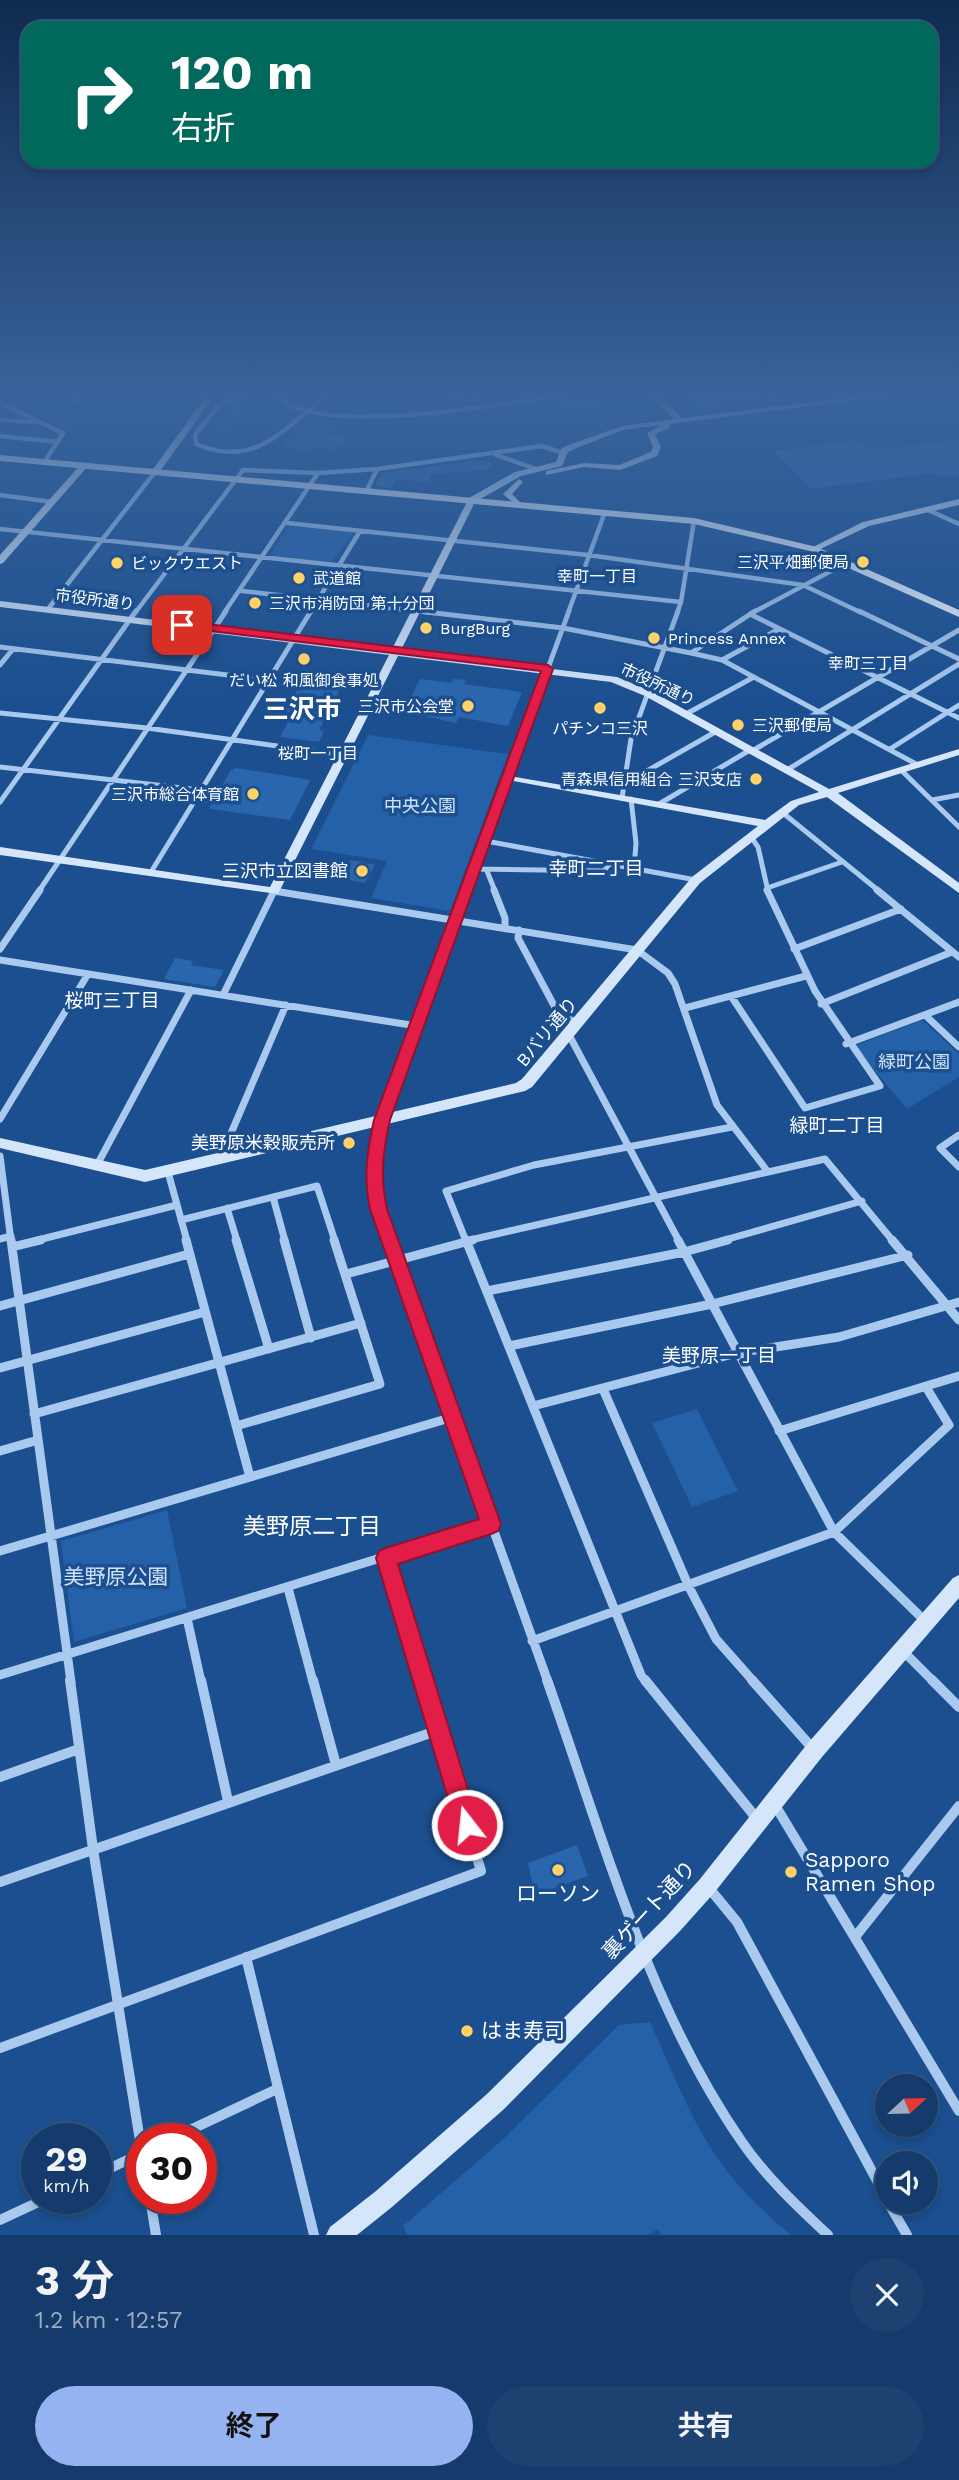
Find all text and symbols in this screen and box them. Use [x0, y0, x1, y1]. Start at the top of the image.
text: 120 m [171, 43, 313, 101]
icon: right [56, 49, 147, 140]
text: 右折 [171, 109, 235, 147]
place label: 三沢平畑郵便局 [737, 553, 849, 572]
place label: ビックウエスト [131, 554, 243, 573]
marker: 三沢平畑郵便局 [855, 554, 871, 570]
marker: ビックウエスト [109, 555, 125, 571]
district label: 幸町一丁目 [557, 567, 637, 586]
place label: 武道館 [313, 569, 361, 588]
marker: 武道館 [291, 570, 307, 586]
street label: 市役所通り [54, 585, 136, 614]
place label: 三沢市消防団 第十分団 [269, 594, 434, 613]
pin [152, 595, 212, 655]
marker: 三沢市消防団 第十分団 [247, 595, 263, 611]
icon: arrive [163, 606, 201, 644]
place label: BurgBurg [440, 619, 510, 638]
marker: BurgBurg [418, 620, 434, 636]
place label: Princess Annex [668, 629, 786, 648]
marker: Princess Annex [646, 630, 662, 646]
marker: だい松 和風御食事処 [296, 651, 312, 667]
district label: 幸町三丁目 [828, 654, 908, 673]
street label: 市役所通り [618, 659, 698, 710]
place label: だい松 和風御食事処 [229, 671, 379, 690]
district label: 三沢市 [263, 694, 341, 724]
place label: 三沢市公会堂 [358, 697, 454, 716]
marker: 三沢市公会堂 [460, 698, 476, 714]
marker: パチンコ三沢 [592, 700, 608, 716]
place label: 三沢郵便局 [752, 716, 832, 735]
marker: 三沢郵便局 [730, 717, 746, 733]
place label: パチンコ三沢 [552, 719, 648, 738]
district label: 桜町一丁目 [278, 744, 358, 763]
place label: 青森県信用組合 三沢支店 [561, 770, 742, 789]
marker: 青森県信用組合 三沢支店 [748, 771, 764, 787]
place label: 三沢市総合体育館 [111, 785, 239, 804]
marker: 三沢市総合体育館 [245, 786, 261, 802]
park label: 中央公園 [384, 795, 456, 816]
district label: 幸町二丁目 [548, 857, 644, 880]
place label: 三沢市立図書館 [222, 860, 348, 881]
marker: 三沢市立図書館 [354, 863, 370, 879]
district label: 桜町三丁目 [64, 989, 160, 1012]
street label: Bバリ通り [512, 993, 582, 1071]
park label: 緑町公園 [878, 1051, 950, 1072]
district label: 緑町二丁目 [789, 1114, 885, 1137]
place label: 美野原米穀販売所 [191, 1132, 335, 1153]
marker: 美野原米穀販売所 [341, 1135, 357, 1151]
district label: 美野原一丁目 [662, 1344, 776, 1367]
district label: 美野原二丁目 [243, 1513, 381, 1540]
park label: 美野原公園 [64, 1564, 169, 1589]
position arrow [430, 1788, 504, 1862]
place label: Sapporo Ramen Shop [805, 1847, 935, 1896]
street label: 裏ゲート通り [597, 1855, 701, 1964]
marker: ローソン [550, 1862, 566, 1878]
marker: Sapporo Ramen Shop [783, 1864, 799, 1880]
place label: ローソン [516, 1881, 600, 1906]
place label: はま寿司 [481, 2018, 565, 2043]
marker: はま寿司 [459, 2023, 475, 2039]
north arrow [875, 2074, 938, 2137]
map controls [875, 2074, 938, 2214]
speed limit sign: 30 [126, 2123, 217, 2214]
text: 29 [45, 2138, 88, 2180]
button: sound [875, 2151, 938, 2214]
text: km/h [43, 2175, 90, 2196]
text: 3 分 [35, 2256, 114, 2305]
button: close [850, 2258, 924, 2332]
text: 1.2 km · 12:57 [35, 2307, 182, 2334]
button: 終了 [35, 2386, 473, 2466]
button: 共有 [487, 2386, 924, 2466]

